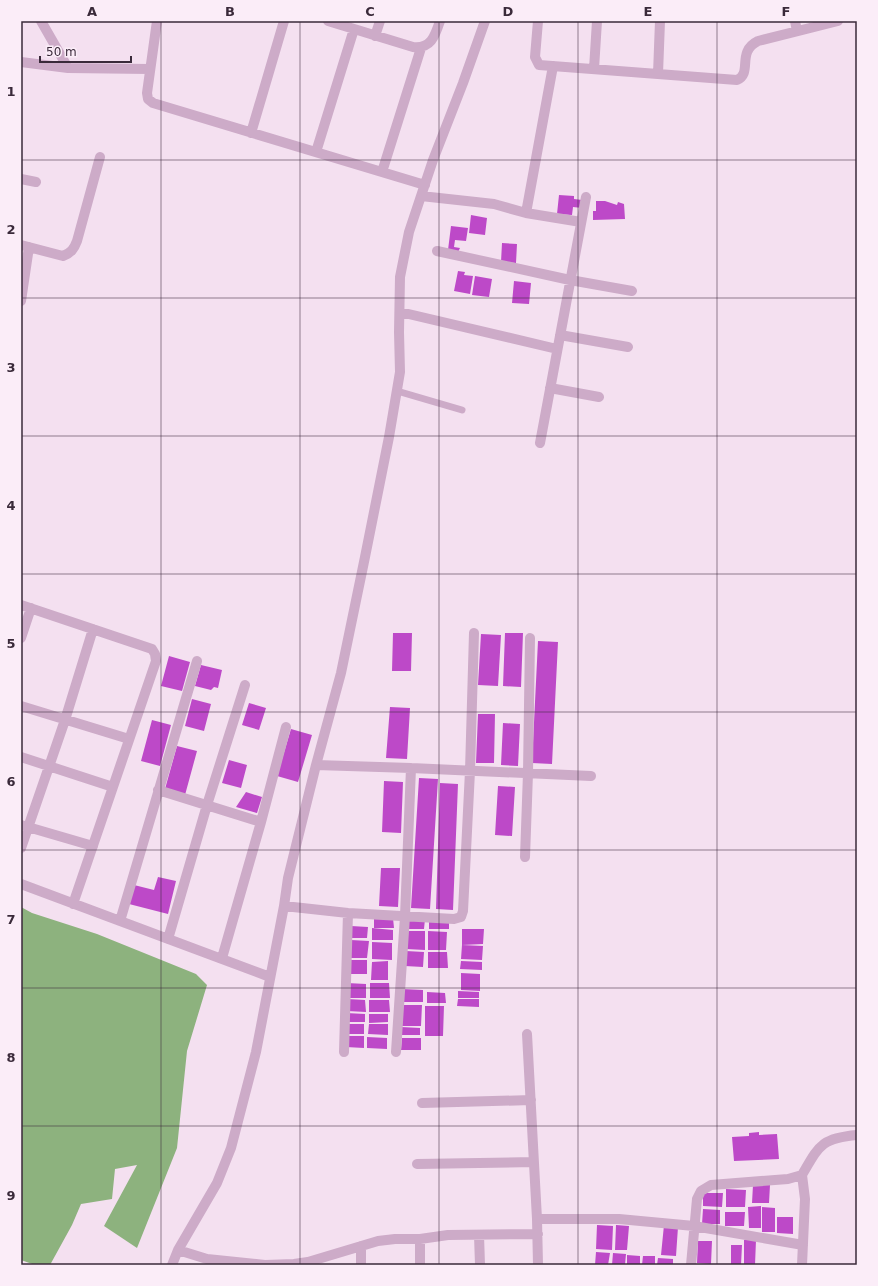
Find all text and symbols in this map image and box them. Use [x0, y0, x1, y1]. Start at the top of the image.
text: A [87, 4, 97, 19]
text: B [225, 4, 235, 19]
text: C [365, 4, 375, 19]
text: D [503, 4, 514, 19]
text: E [644, 4, 652, 19]
text: F [782, 4, 790, 19]
scale bar [40, 38, 131, 64]
text: 50 m [46, 45, 77, 59]
text: 1 [6, 84, 16, 99]
text: 2 [6, 222, 16, 237]
text: 3 [6, 360, 16, 375]
text: 4 [6, 498, 16, 513]
text: 5 [6, 636, 16, 651]
text: 6 [6, 774, 16, 789]
text: 7 [6, 912, 16, 927]
text: 8 [6, 1050, 16, 1065]
text: 9 [6, 1188, 16, 1203]

